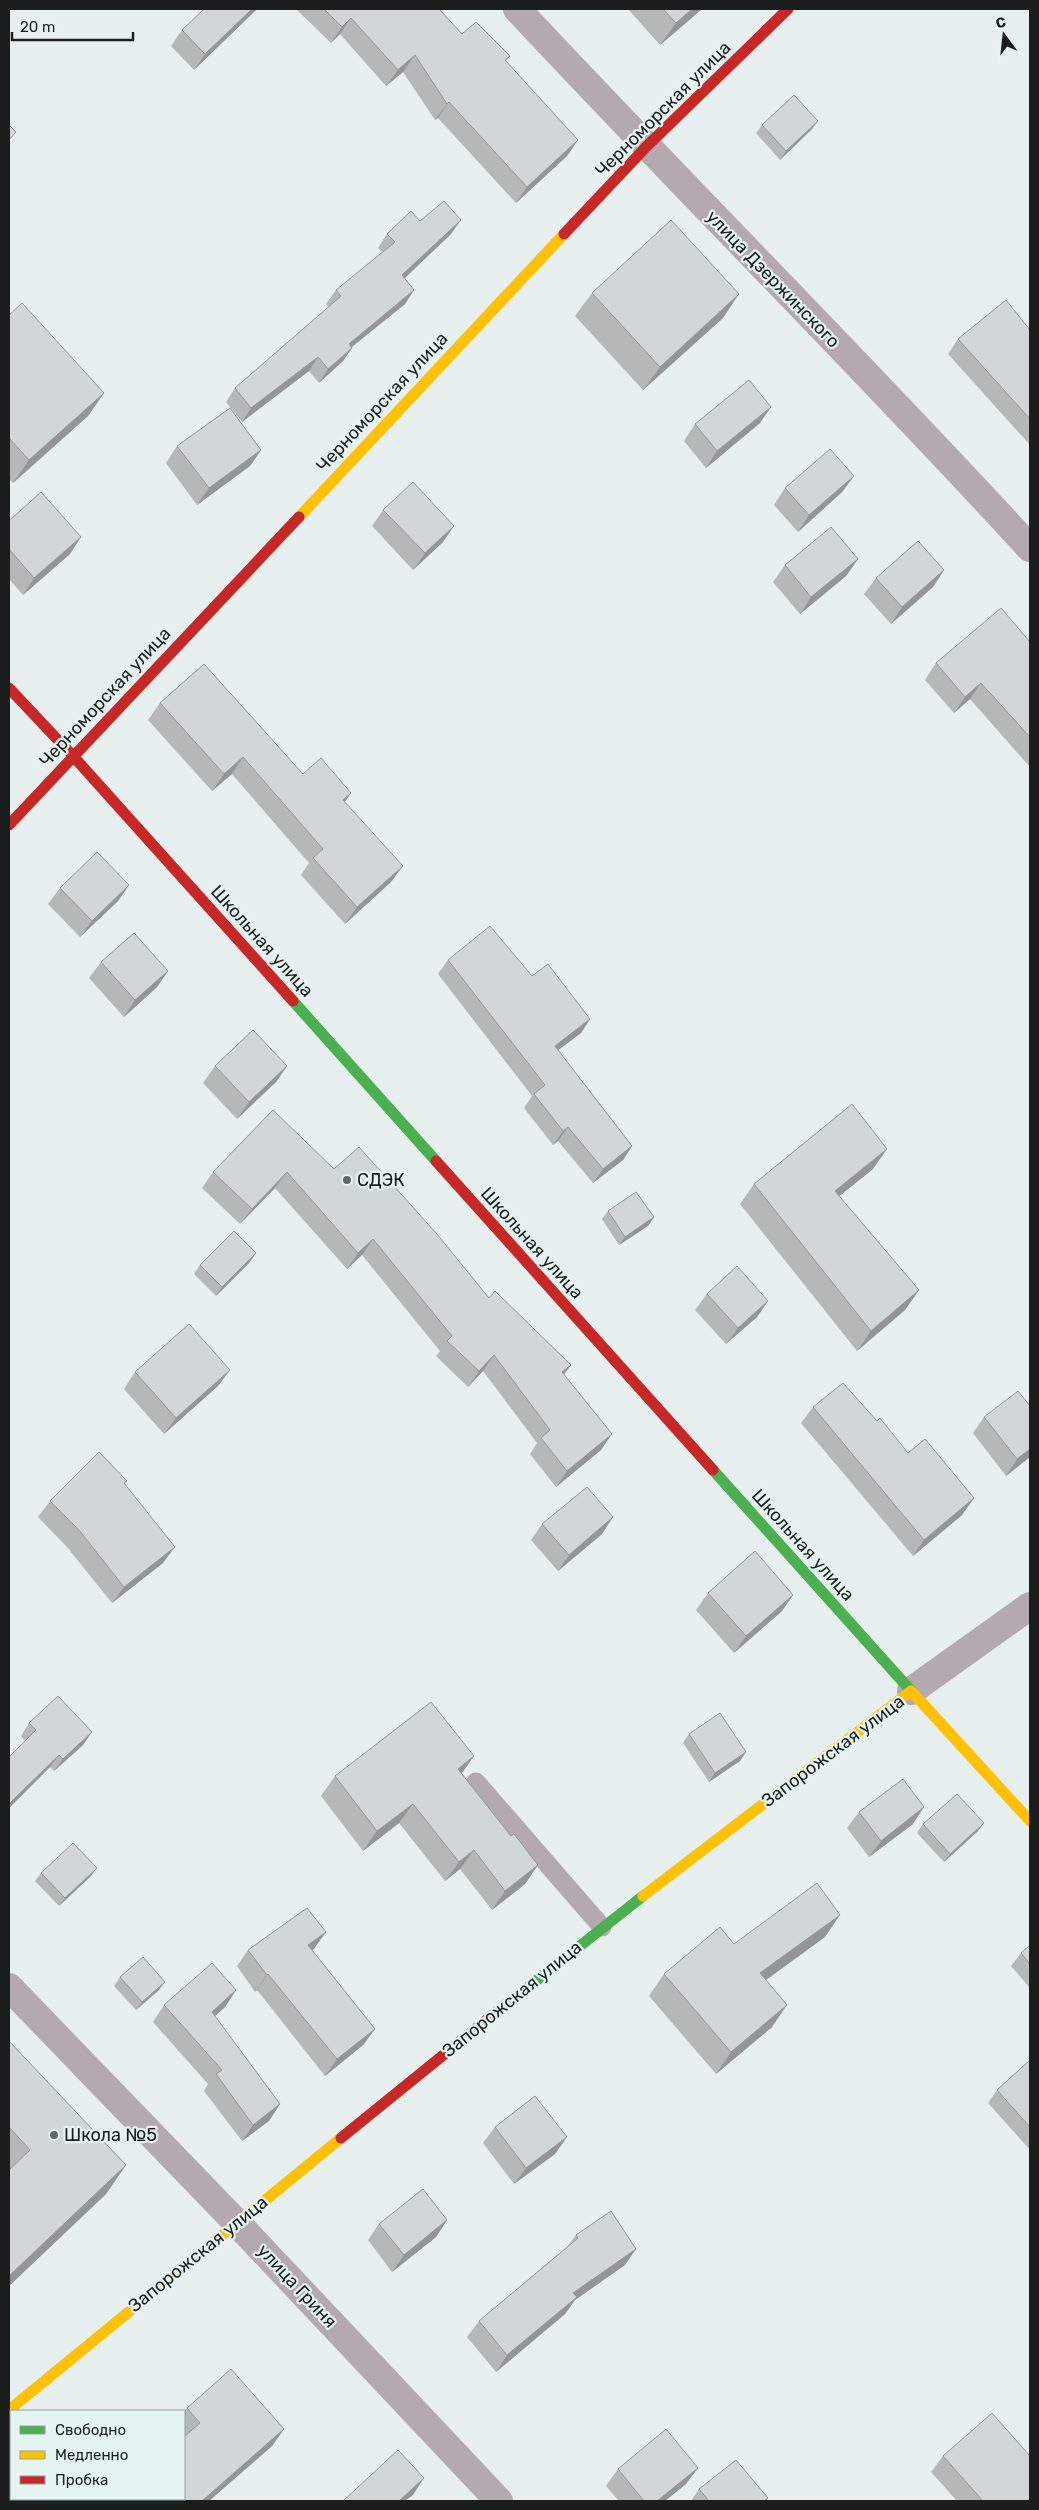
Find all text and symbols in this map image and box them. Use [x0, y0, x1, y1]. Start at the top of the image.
scale bar [12, 10, 134, 42]
north arrow [979, 10, 1029, 60]
text: С [994, 13, 1008, 32]
text: 20 m [20, 18, 55, 36]
street label: Черноморская улица [591, 37, 735, 181]
street label: улица Дзержинского [702, 206, 844, 352]
street label: Черноморская улица [312, 328, 452, 476]
street label: Черноморская улица [35, 623, 175, 771]
street label: Школьная улица [206, 881, 318, 1001]
place label: СДЭК [357, 1169, 405, 1191]
marker: СДЭК [341, 1174, 353, 1186]
street label: Школьная улица [476, 1183, 588, 1303]
street label: Школьная улица [747, 1485, 859, 1605]
street label: Запорожская улица [757, 1690, 909, 1812]
street label: Запорожская улица [438, 1936, 586, 2062]
place label: Школа №5 [64, 2124, 157, 2146]
marker: Школа №5 [48, 2129, 60, 2141]
street label: Запорожская улица [124, 2191, 272, 2317]
street label: улица Гриня [253, 2240, 341, 2332]
legend [10, 2410, 185, 2500]
text: Свободно [55, 2421, 126, 2439]
text: Медленно [55, 2446, 128, 2464]
text: Пробка [55, 2471, 108, 2489]

